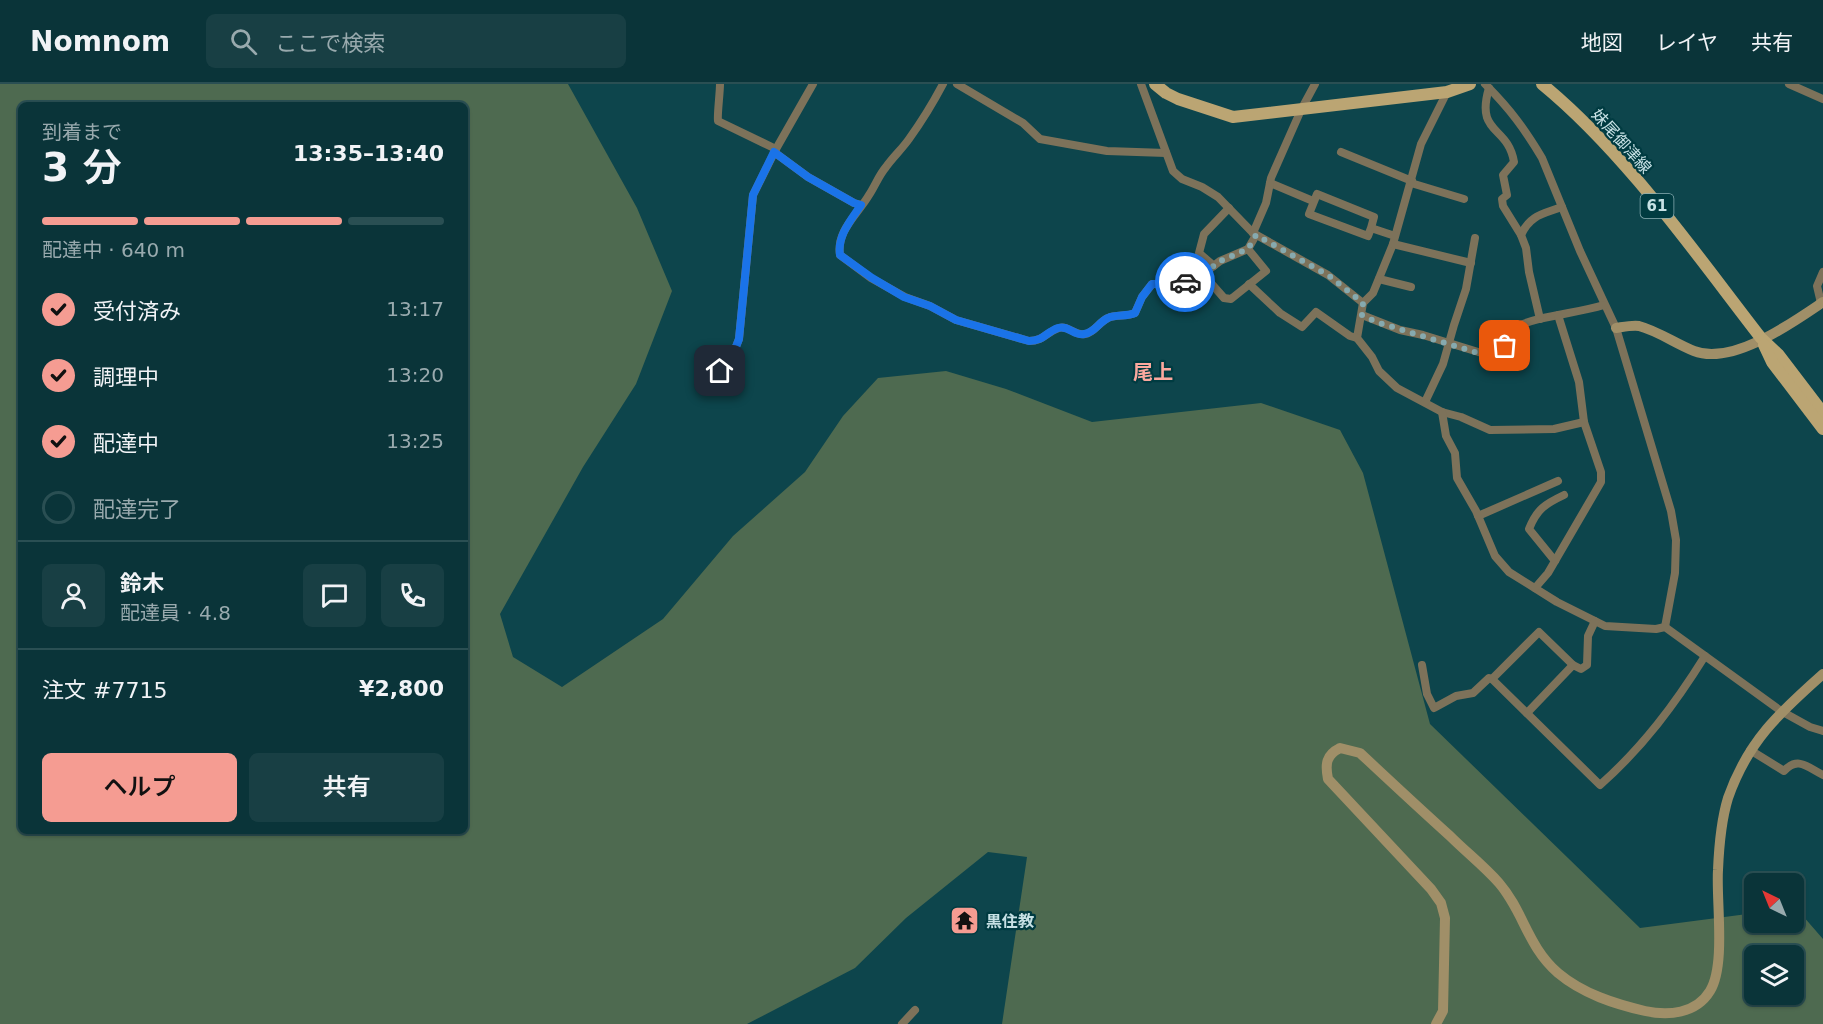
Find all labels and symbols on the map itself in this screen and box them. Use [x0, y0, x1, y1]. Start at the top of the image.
street label: 妹尾御津線 [1588, 105, 1655, 177]
road number: 61 [1640, 194, 1674, 218]
courier [1155, 252, 1215, 312]
pin [1479, 320, 1530, 371]
pin [694, 345, 745, 396]
district label: 尾上 [1133, 360, 1173, 384]
north arrow [1744, 873, 1804, 933]
temple icon: 黒住教 [949, 905, 981, 937]
place label: 黒住教 [986, 912, 1034, 931]

